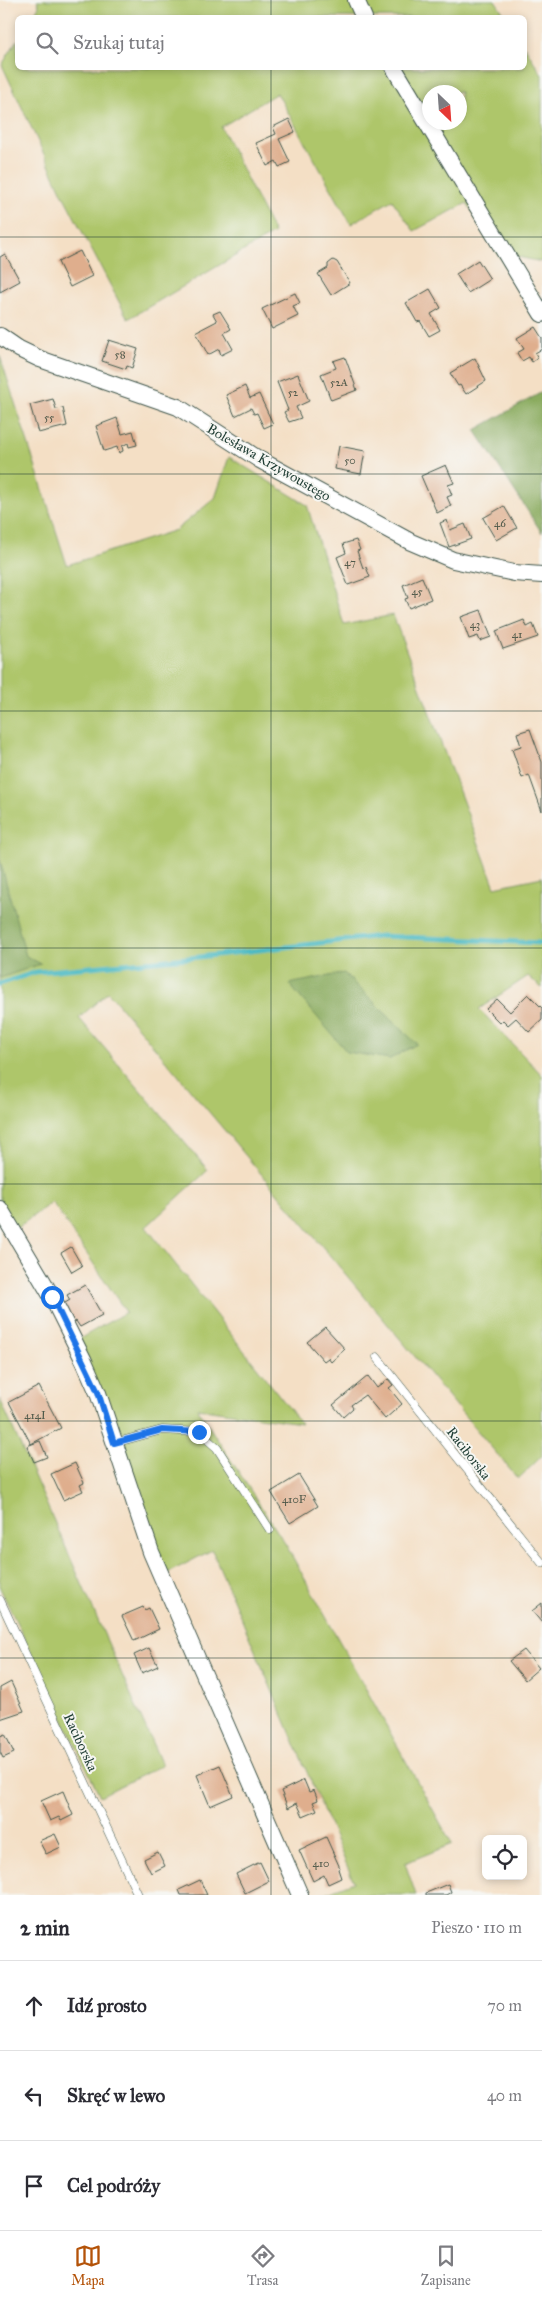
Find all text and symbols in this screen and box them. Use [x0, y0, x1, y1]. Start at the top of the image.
search box [15, 15, 527, 70]
icon: search [33, 29, 61, 57]
text: Szukaj tutaj [73, 31, 165, 54]
north arrow [422, 85, 467, 130]
house number: 58 [115, 348, 126, 361]
house number: 52A [330, 376, 349, 389]
house number: 52 [288, 386, 299, 399]
house number: 55 [44, 411, 54, 424]
street label: Bolesława Krzywoustego [204, 420, 334, 505]
house number: 50 [344, 454, 356, 467]
house number: 46 [494, 517, 506, 530]
house number: 47 [344, 556, 356, 569]
house number: 45 [411, 585, 423, 598]
house number: 43 [470, 618, 480, 631]
house number: 41 [512, 628, 522, 641]
route start [41, 1286, 64, 1309]
house number: 414I [24, 1409, 46, 1422]
route end [188, 1421, 211, 1444]
street label: Raciborska [443, 1424, 494, 1483]
house number: 410F [282, 1493, 306, 1506]
street label: Raciborska [60, 1710, 101, 1774]
map controls [482, 1835, 527, 1880]
button: locate [482, 1835, 527, 1880]
house number: 410 [313, 1857, 329, 1870]
text: 2 min [20, 1915, 70, 1941]
text: Pieszo · 110 m [431, 1918, 522, 1937]
icon: ahead [20, 1992, 48, 2020]
text: Idź prosto [67, 1994, 147, 2017]
text: 70 m [487, 1996, 522, 2015]
icon: left [20, 2082, 48, 2110]
text: Skręć w lewo [67, 2084, 165, 2107]
text: 40 m [487, 2086, 522, 2105]
icon: arrive [20, 2172, 48, 2200]
text: Cel podróży [67, 2174, 160, 2197]
tab: Mapa [71, 2242, 104, 2289]
tab: Trasa [247, 2242, 278, 2289]
tab: Zapisane [421, 2242, 471, 2289]

